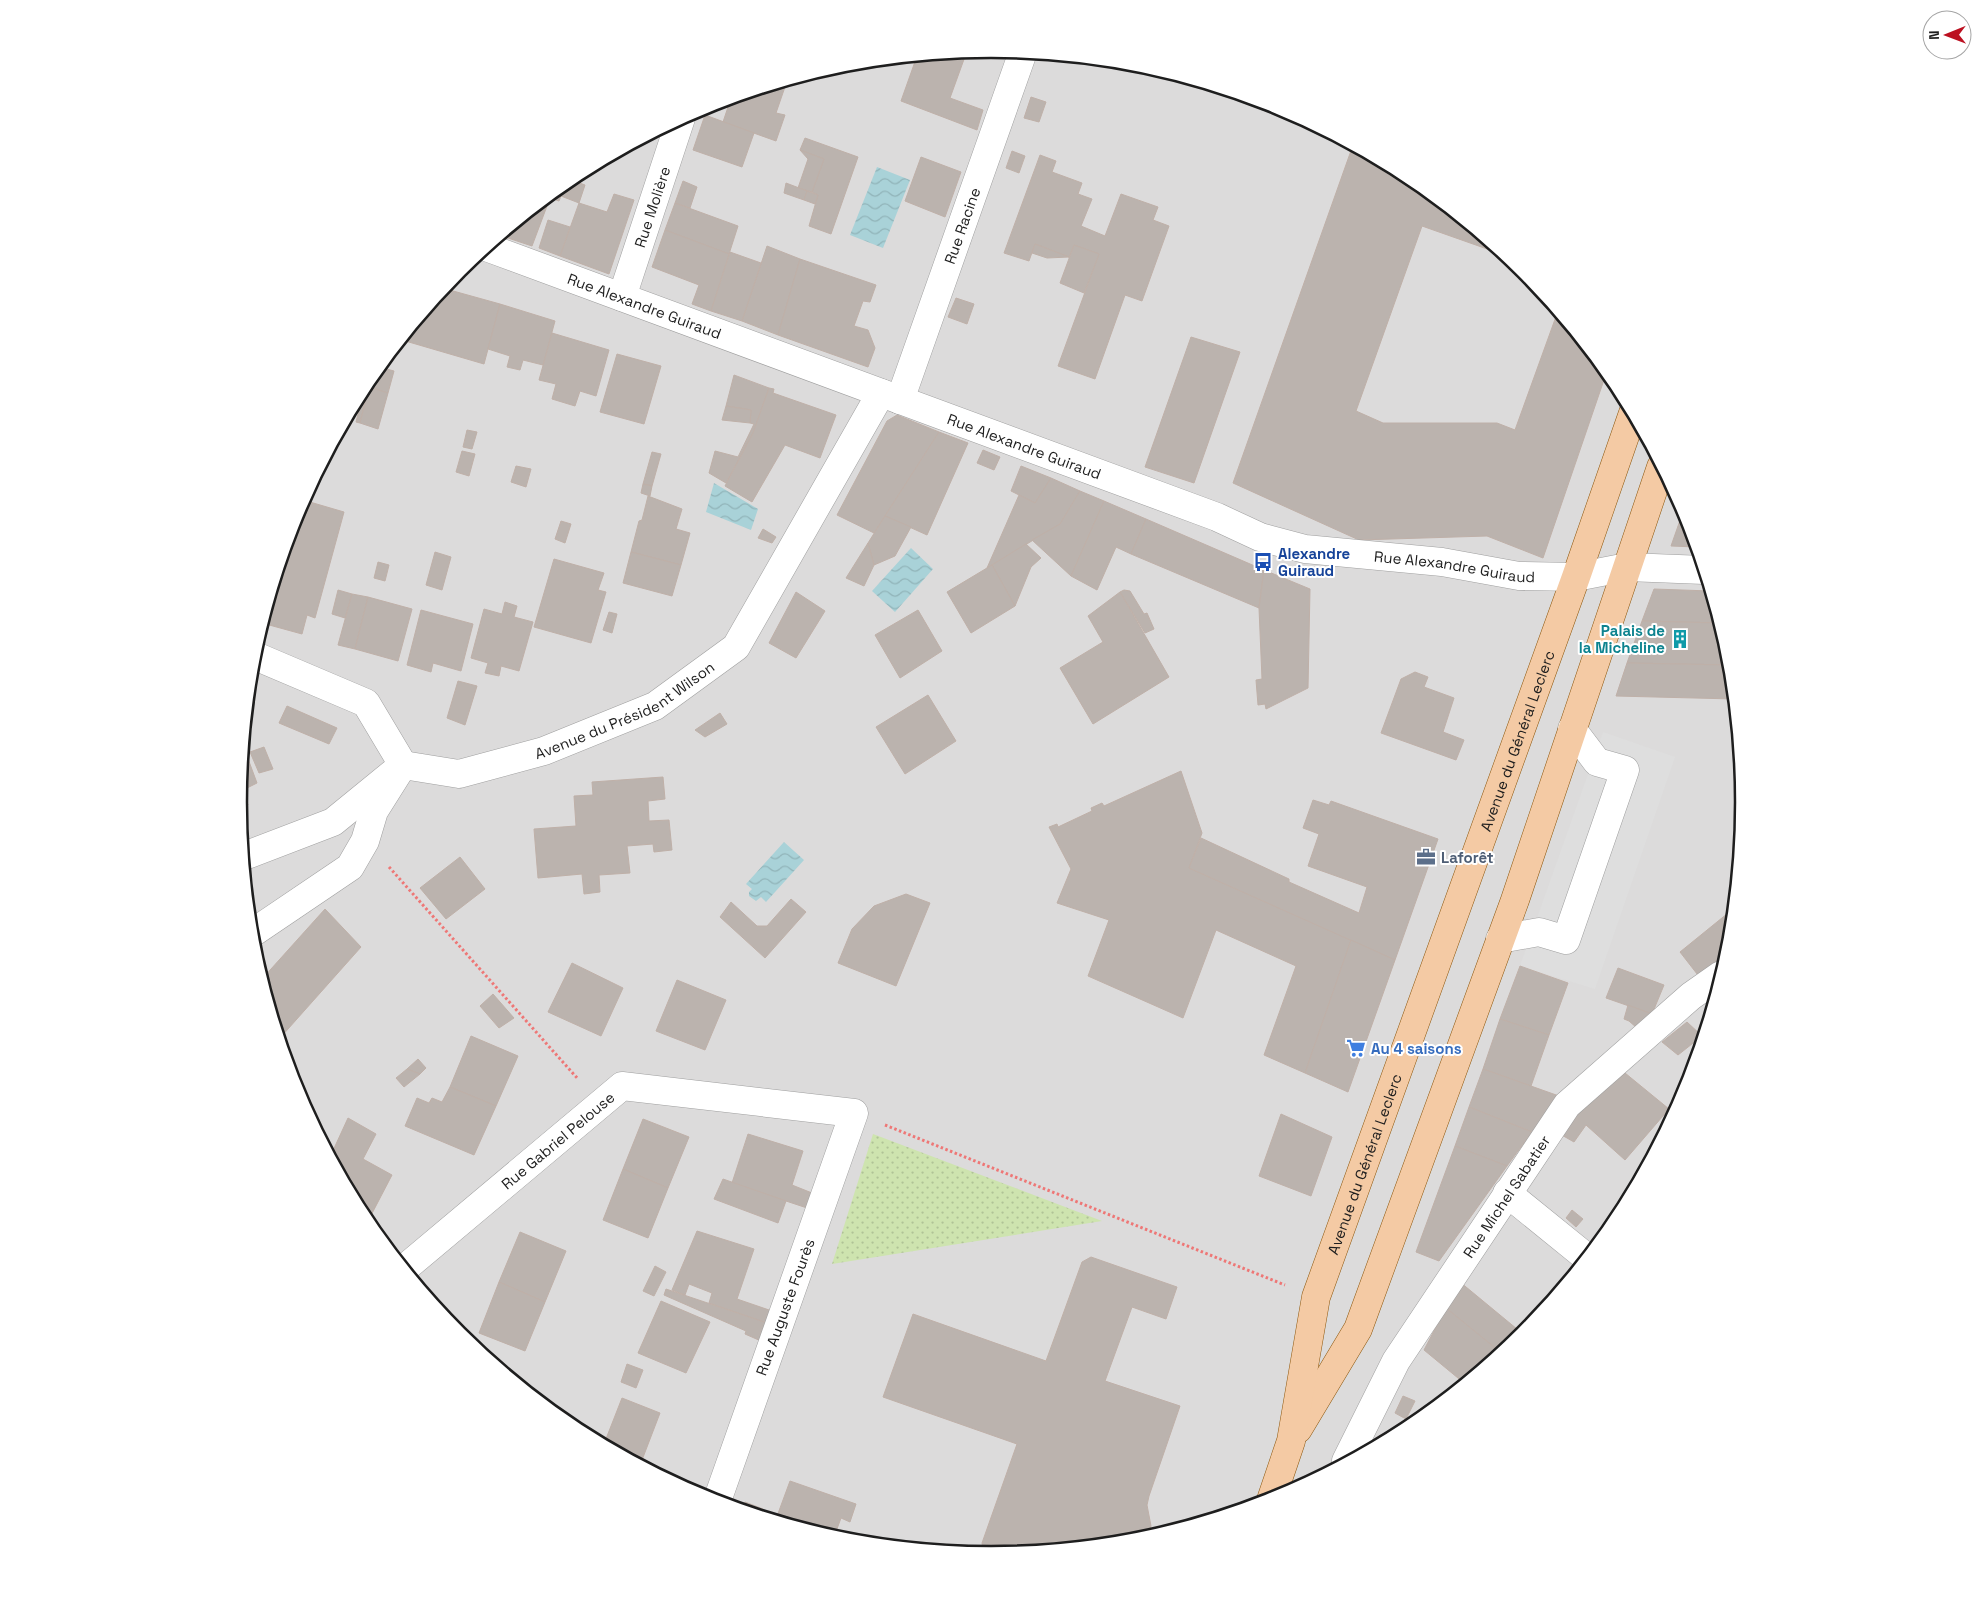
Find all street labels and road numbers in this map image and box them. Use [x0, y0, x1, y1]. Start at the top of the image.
street label: Rue Molière [630, 164, 674, 250]
street label: Rue Racine [939, 185, 984, 266]
street label: Rue Alexandre Guiraud [565, 268, 724, 343]
street label: Rue Alexandre Guiraud [945, 409, 1104, 483]
street label: Rue Alexandre Guiraud [1373, 546, 1535, 586]
street label: Avenue du Général Leclerc [1476, 648, 1558, 834]
street label: Avenue du Président Wilson [533, 657, 718, 763]
street label: Avenue du Général Leclerc [1323, 1071, 1405, 1257]
street label: Rue Gabriel Pelouse [497, 1087, 618, 1193]
street label: Rue Michel Sabatier [1458, 1131, 1554, 1261]
street label: Rue Auguste Fourès [751, 1236, 819, 1378]

